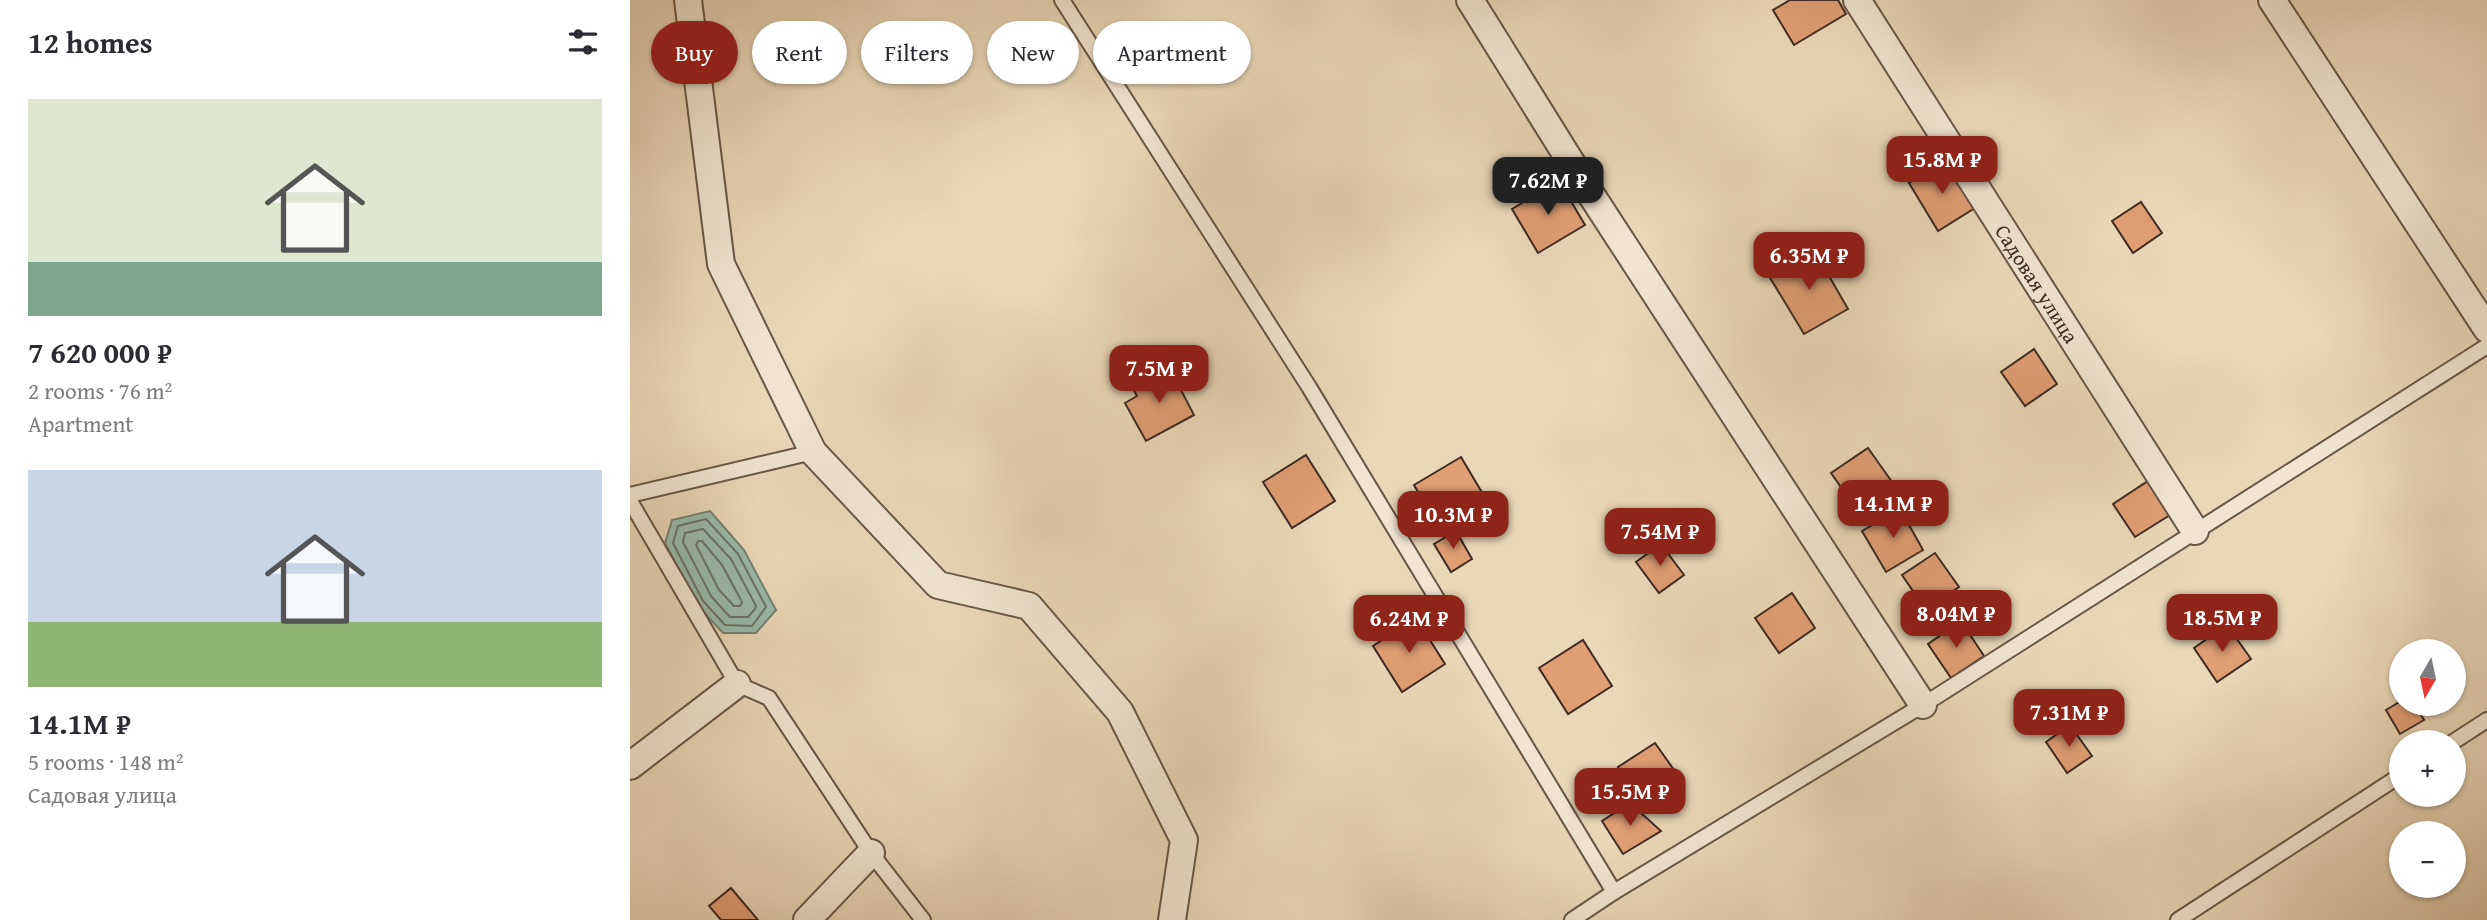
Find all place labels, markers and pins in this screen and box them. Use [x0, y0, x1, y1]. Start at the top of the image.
pin: 15.8M ₽ [1877, 136, 2007, 196]
pin: 7.62M ₽ [1483, 158, 1613, 217]
pin: 6.35M ₽ [1744, 232, 1874, 292]
pin: 7.5M ₽ [1102, 346, 1216, 405]
pin: 14.1M ₽ [1828, 480, 1958, 540]
pin: 10.3M ₽ [1388, 491, 1518, 551]
pin: 7.54M ₽ [1595, 508, 1725, 568]
pin: 8.04M ₽ [1891, 590, 2021, 650]
pin: 18.5M ₽ [2157, 594, 2287, 654]
pin: 6.24M ₽ [1344, 596, 1474, 655]
pin: 7.31M ₽ [2004, 690, 2134, 749]
pin: 15.5M ₽ [1565, 768, 1695, 828]

